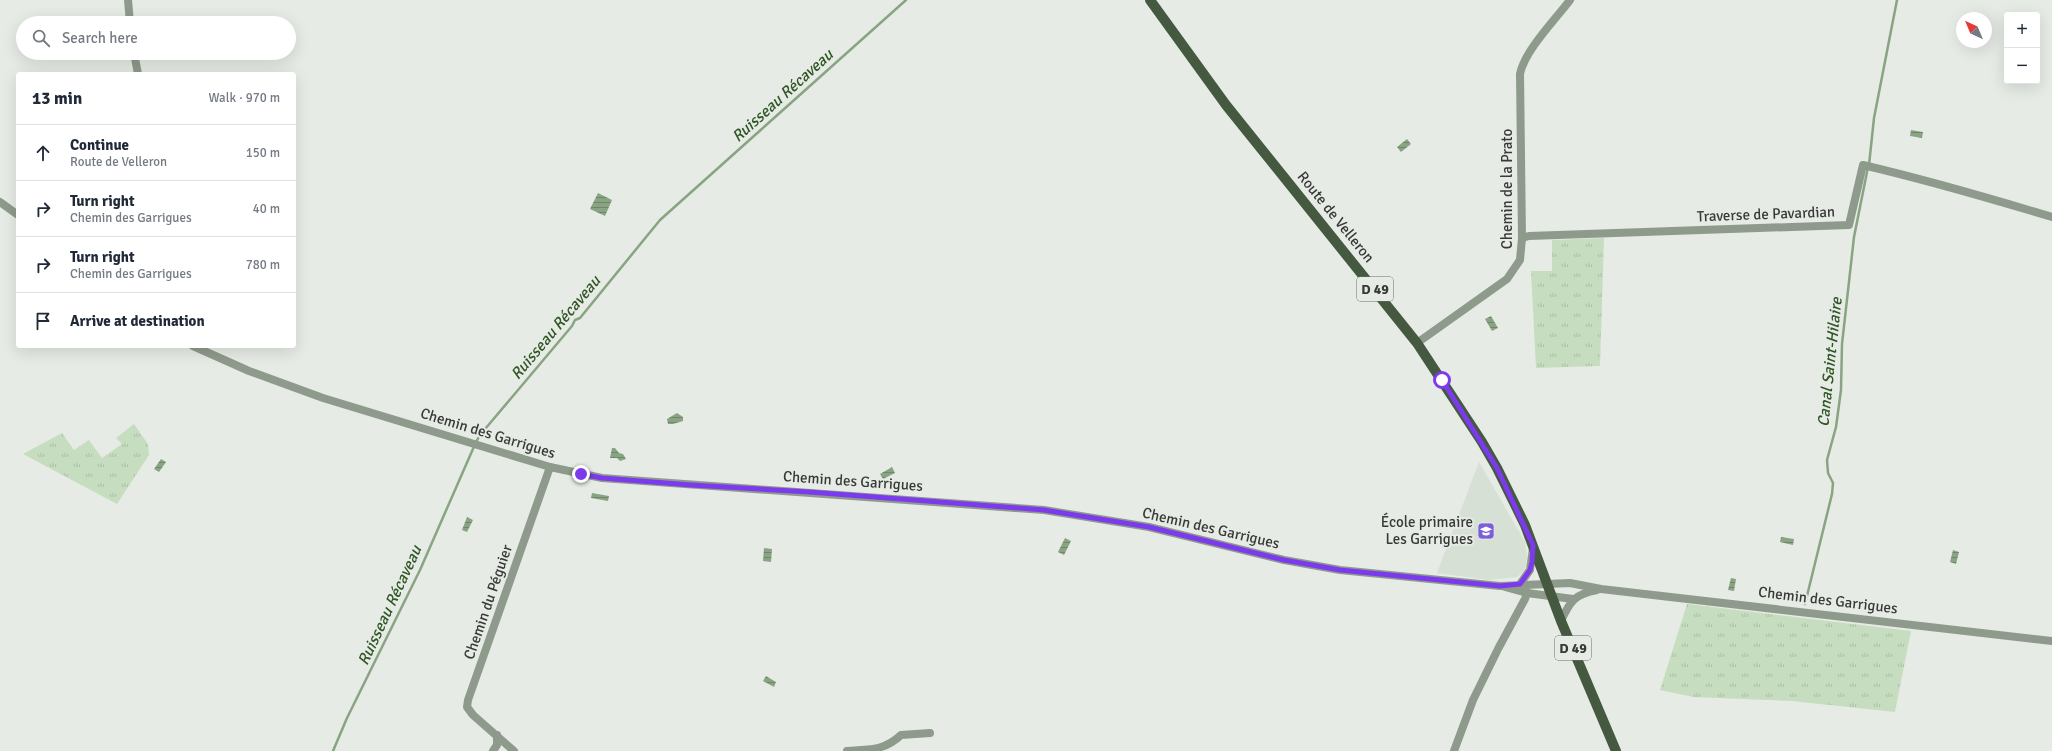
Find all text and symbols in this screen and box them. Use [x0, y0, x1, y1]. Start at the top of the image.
north arrow [1956, 12, 1992, 48]
map controls [2004, 12, 2040, 84]
button: + [2004, 12, 2040, 48]
search box [16, 16, 296, 60]
icon: search [30, 27, 52, 49]
text: Search here [62, 29, 138, 47]
water label: Ruisseau Récaveau [728, 44, 838, 146]
button: − [2004, 48, 2040, 84]
text: 13 min [32, 88, 82, 109]
text: Walk · 970 m [209, 90, 280, 106]
street label: Chemin de la Prato [1498, 129, 1516, 249]
text: Continue [70, 136, 129, 154]
icon: ahead [32, 142, 54, 164]
text: 150 m [246, 145, 280, 161]
text: Route de Velleron [70, 154, 167, 170]
street label: Route de Velleron [1294, 168, 1378, 266]
text: Turn right [70, 192, 135, 210]
icon: right [32, 198, 54, 220]
text: 40 m [253, 201, 280, 217]
street label: Traverse de Pavardian [1697, 203, 1835, 225]
text: Chemin des Garrigues [70, 210, 192, 226]
text: Turn right [70, 248, 135, 266]
icon: right [32, 254, 54, 276]
text: 780 m [246, 257, 280, 273]
text: Chemin des Garrigues [70, 266, 192, 282]
water label: Ruisseau Récaveau [507, 271, 606, 384]
road number: D 49 [1357, 277, 1393, 301]
water label: Canal Saint-Hilaire [1813, 295, 1847, 428]
icon: arrive [32, 310, 54, 332]
text: Arrive at destination [70, 312, 205, 330]
route start [1433, 371, 1451, 389]
street label: Chemin des Garrigues [418, 404, 558, 462]
route end [572, 465, 590, 483]
street label: Chemin des Garrigues [782, 467, 924, 495]
street label: Chemin des Garrigues [1141, 503, 1282, 553]
place label: École primaire Les Garrigues [1381, 512, 1473, 548]
school or university icon: École primaire Les Garrigues [1476, 521, 1496, 541]
water label: Ruisseau Récaveau [353, 541, 427, 668]
street label: Chemin du Péguier [460, 542, 516, 662]
street label: Chemin des Garrigues [1757, 583, 1899, 618]
road number: D 49 [1555, 636, 1591, 660]

